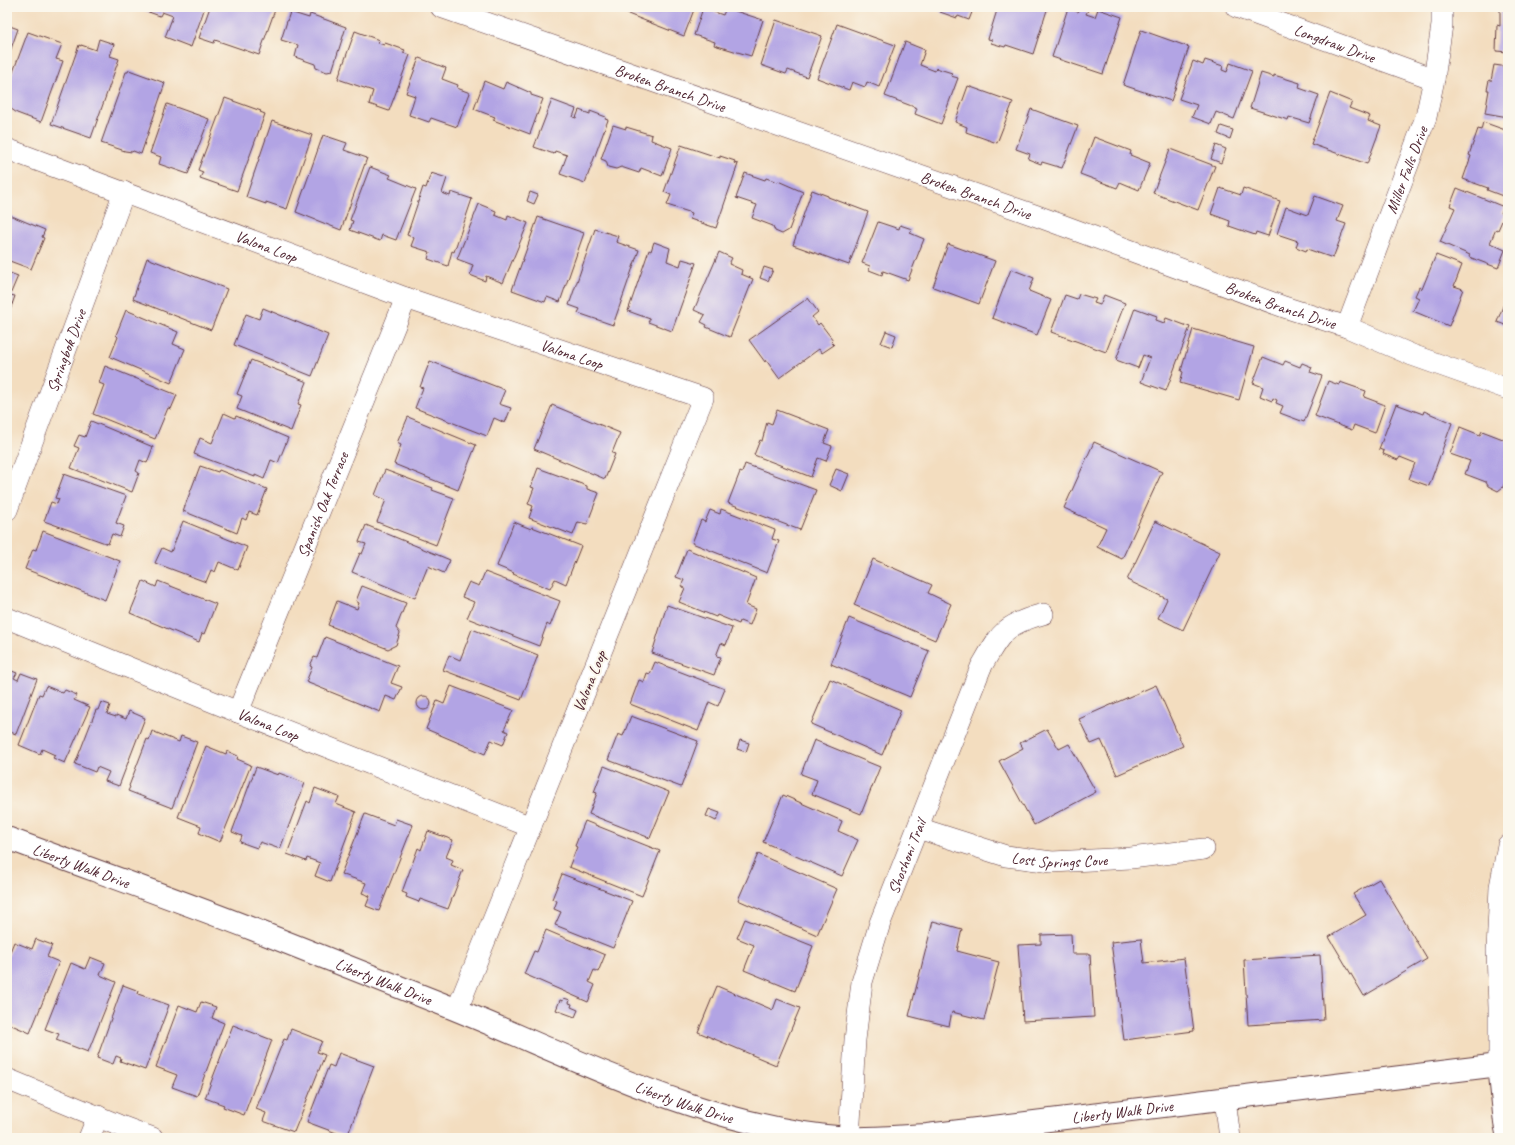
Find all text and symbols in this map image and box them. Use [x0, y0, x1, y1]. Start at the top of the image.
street label: Longdraw Drive [1291, 20, 1379, 68]
street label: Broken Branch Drive [612, 60, 729, 118]
street label: Miller Falls Drive [1382, 122, 1433, 217]
street label: Broken Branch Drive [918, 167, 1035, 225]
street label: Valona Loop [233, 226, 301, 268]
street label: Broken Branch Drive [1222, 277, 1340, 334]
street label: Springbok Drive [42, 305, 92, 395]
street label: Valona Loop [538, 335, 606, 375]
street label: Spanish Oak Terrace [293, 448, 354, 560]
street label: Valona Loop [569, 647, 612, 715]
street label: Valona Loop [234, 704, 302, 746]
street label: Shoshoni Trail [884, 813, 932, 897]
street label: Liberty Walk Drive [30, 839, 134, 894]
street label: Lost Springs Cove [1010, 848, 1109, 873]
street label: Liberty Walk Drive [332, 954, 436, 1011]
street label: Liberty Walk Drive [632, 1077, 737, 1129]
street label: Liberty Walk Drive [1071, 1096, 1176, 1128]

